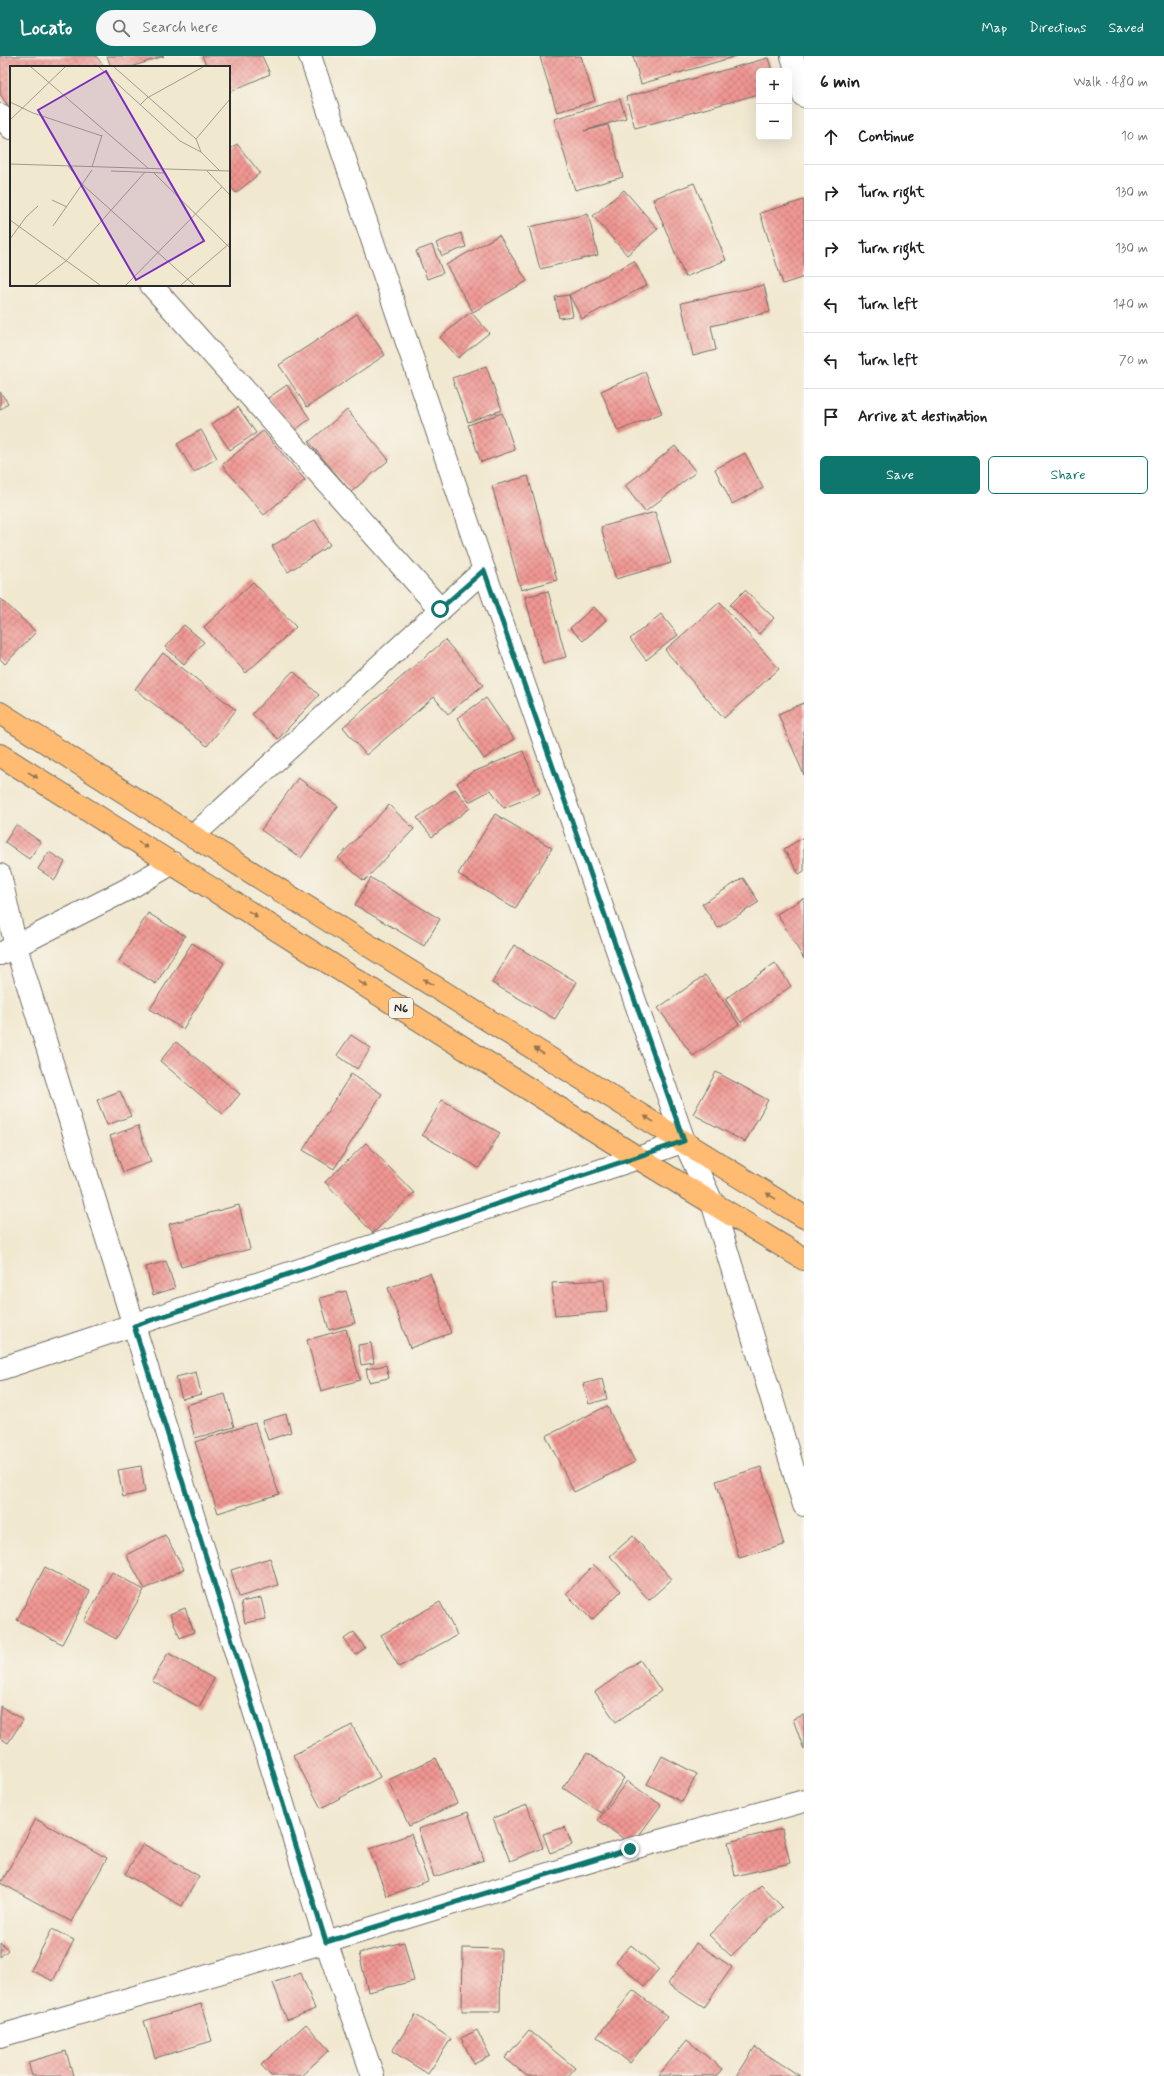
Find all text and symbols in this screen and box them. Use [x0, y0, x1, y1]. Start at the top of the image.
search box [96, 10, 376, 46]
text: Locato [20, 16, 72, 41]
icon: search [110, 17, 132, 39]
text: Search here [142, 18, 218, 38]
text: Map [981, 19, 1007, 37]
text: Directions [1029, 19, 1087, 37]
text: Saved [1109, 19, 1144, 37]
inset map [10, 66, 230, 286]
map controls [756, 68, 792, 140]
button: + [756, 68, 792, 104]
text: 6 min [820, 71, 860, 93]
text: Walk · 480 m [1074, 74, 1148, 91]
button: − [756, 104, 792, 140]
icon: ahead [820, 126, 842, 148]
text: Continue [858, 127, 914, 147]
text: 10 m [1121, 128, 1148, 145]
icon: right [820, 182, 842, 204]
text: Turn right [858, 183, 925, 203]
text: 130 m [1115, 184, 1148, 201]
icon: right [820, 238, 842, 260]
text: Turn right [858, 239, 925, 259]
text: 130 m [1115, 240, 1148, 257]
icon: left [820, 294, 842, 316]
text: Turn left [858, 295, 918, 315]
text: 140 m [1113, 296, 1148, 313]
icon: left [820, 350, 842, 372]
text: Turn left [858, 351, 918, 371]
text: 70 m [1119, 352, 1148, 369]
icon: arrive [820, 406, 842, 428]
text: Arrive at destination [858, 407, 987, 427]
button: Save [820, 456, 980, 494]
button: Share [988, 456, 1148, 494]
route start [431, 600, 449, 618]
one-way arrow [27, 772, 39, 779]
one-way arrow [137, 841, 149, 848]
one-way arrow [248, 910, 258, 918]
one-way arrow [422, 979, 434, 986]
one-way arrow [357, 980, 369, 987]
road number: N6 [389, 998, 413, 1018]
one-way arrow [533, 1047, 545, 1054]
one-way arrow [643, 1116, 655, 1123]
one-way arrow [766, 1192, 776, 1200]
route end [621, 1840, 639, 1858]

